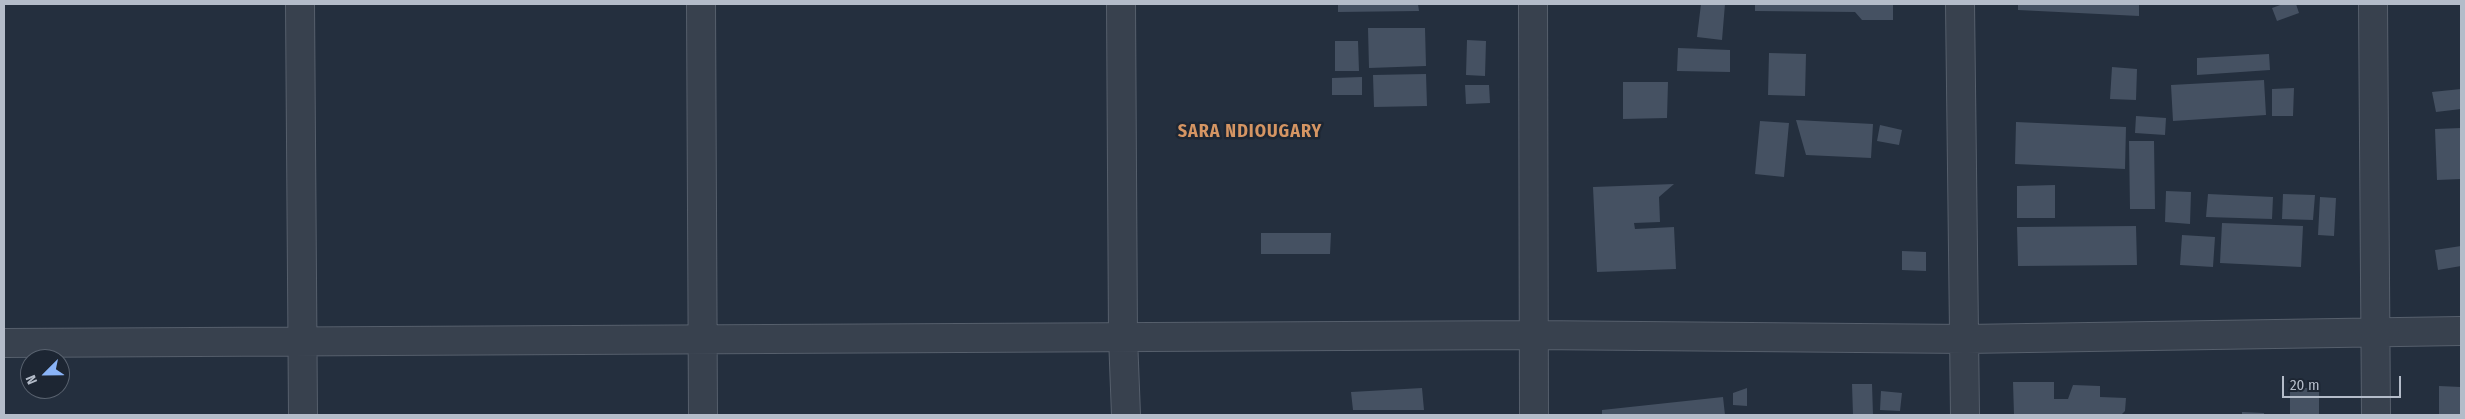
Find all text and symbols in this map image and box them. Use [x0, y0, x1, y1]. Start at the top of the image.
district label: SARA NDIOUGARY [1176, 121, 1324, 143]
north arrow [20, 349, 70, 399]
scale bar [2285, 366, 2404, 398]
text: N [22, 372, 41, 387]
text: 20 m [2290, 376, 2320, 394]

